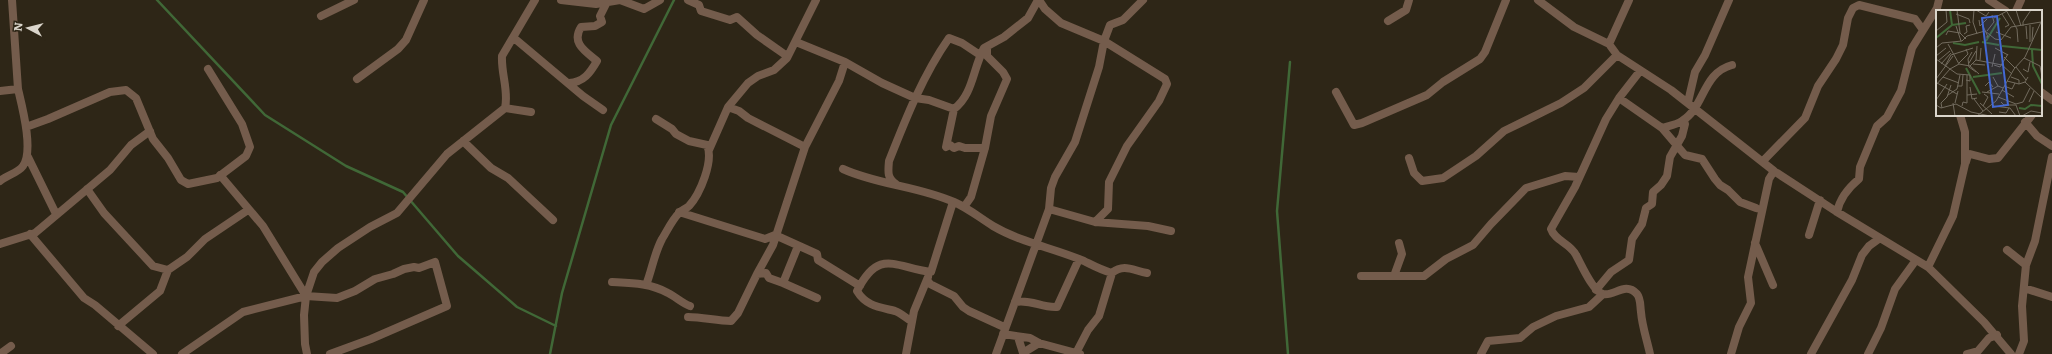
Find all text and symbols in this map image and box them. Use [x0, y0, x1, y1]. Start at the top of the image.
north arrow [8, 8, 48, 48]
inset map [1936, 10, 2042, 116]
text: N [9, 21, 26, 32]

